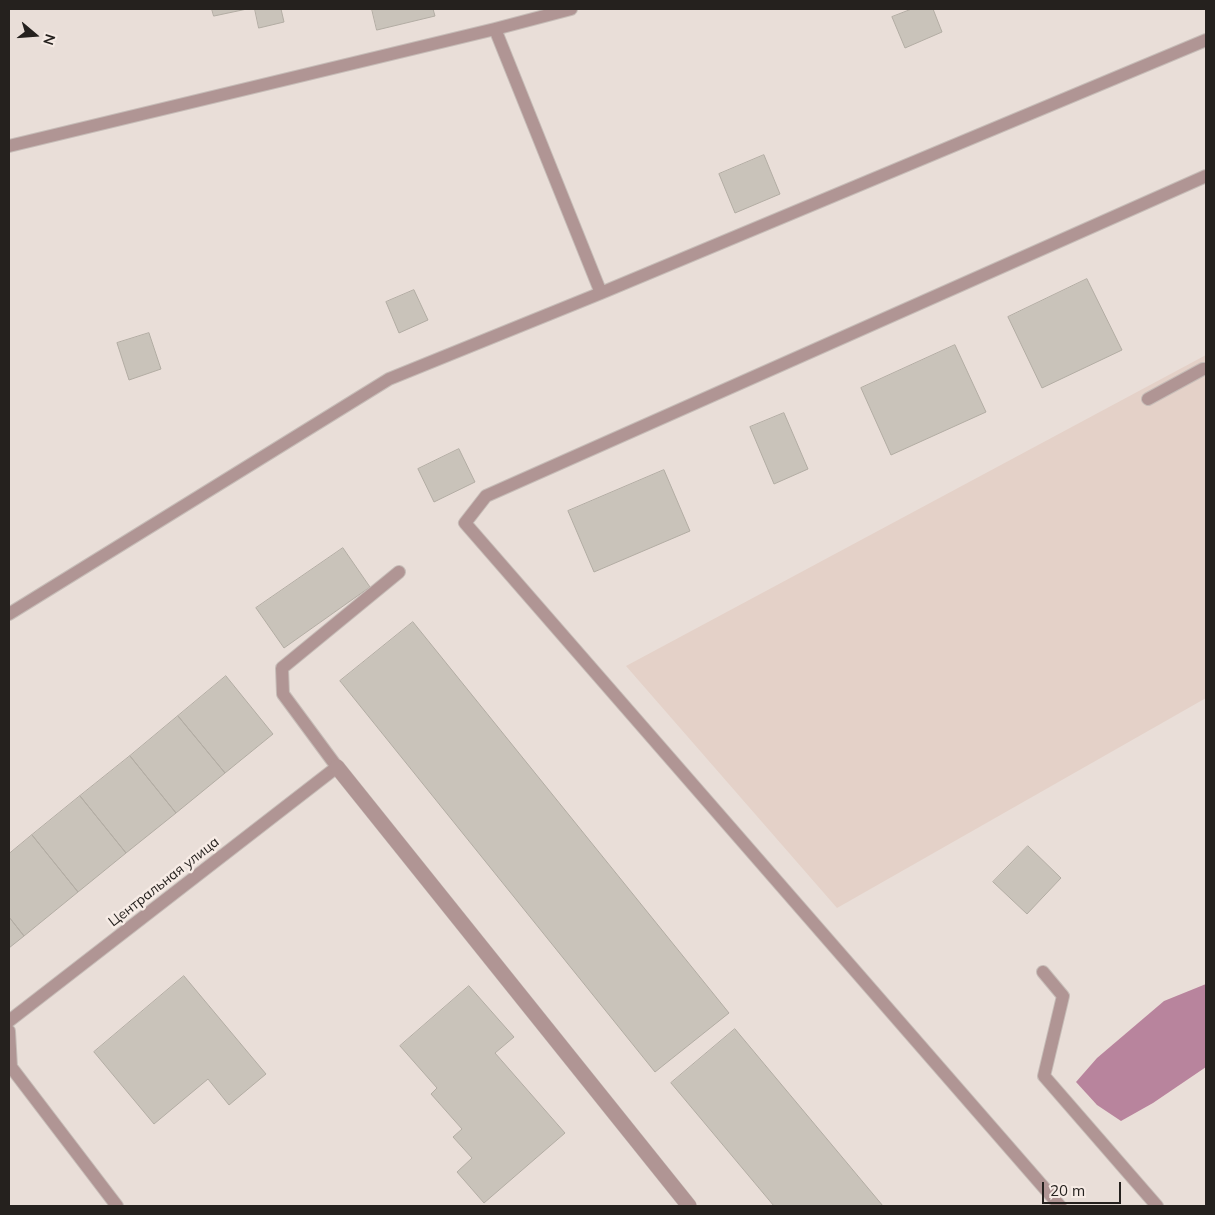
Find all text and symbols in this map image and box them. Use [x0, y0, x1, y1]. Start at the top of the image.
north arrow [10, 10, 60, 60]
text: N [39, 32, 59, 47]
street label: Центральная улица [105, 834, 223, 930]
scale bar [1045, 1172, 1124, 1204]
text: 20 m [1050, 1181, 1085, 1200]

